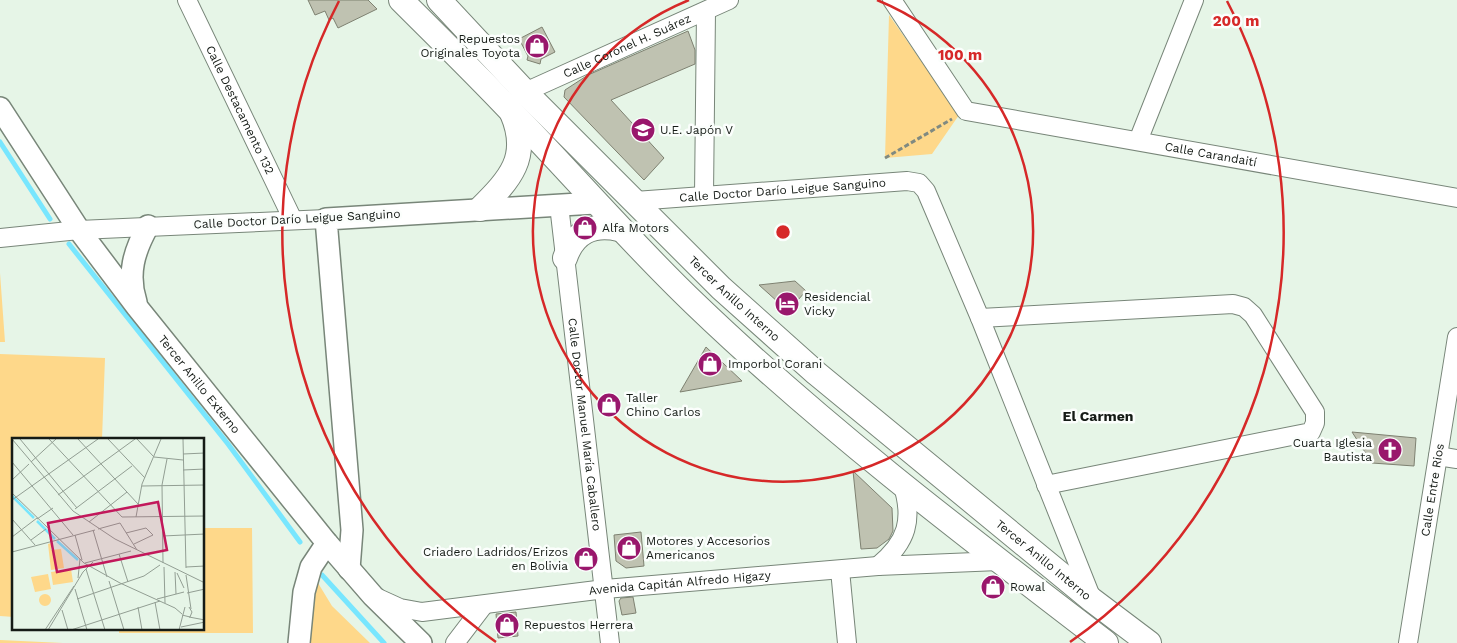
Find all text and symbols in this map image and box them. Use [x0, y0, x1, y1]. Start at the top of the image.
street label: Calle Coronel H. Suárez [561, 11, 693, 81]
text: 200 m [1213, 12, 1259, 30]
place label: Repuestos Originales Toyota [420, 32, 520, 60]
shop icon: Repuestos Originales Toyota [524, 33, 550, 59]
street label: Calle Destacamento 132 [203, 43, 277, 177]
text: 100 m [938, 46, 982, 64]
school or university icon: U.E. Japón V [630, 117, 656, 143]
place label: U.E. Japón V [660, 123, 733, 137]
street label: Calle Carandaití [1164, 139, 1258, 169]
street label: Calle Doctor Darío Leigue Sanguino [679, 176, 886, 205]
street label: Calle Doctor Darío Leigue Sanguino [193, 207, 401, 231]
shop icon: Alfa Motors [572, 215, 598, 241]
place label: Alfa Motors [602, 221, 669, 235]
centre of rings [774, 223, 792, 241]
street label: Tercer Anillo Interno [686, 253, 783, 344]
place label: Residencial Vicky [804, 290, 871, 318]
hotel icon: Residencial Vicky [774, 291, 800, 317]
street label: Calle Doctor Manuel María Caballero [565, 317, 604, 532]
street label: Tercer Anillo Externo [155, 332, 243, 436]
shop icon: Imporbol Corani [697, 351, 723, 377]
place label: Imporbol Corani [728, 357, 822, 371]
place label: Taller Chino Carlos [626, 391, 701, 419]
shop icon: Taller Chino Carlos [596, 392, 622, 418]
district label: El Carmen [1063, 408, 1133, 424]
place label: Cuarta Iglesia Bautista [1293, 436, 1372, 464]
church icon: Cuarta Iglesia Bautista [1377, 437, 1403, 463]
inset map [12, 438, 205, 630]
street label: Calle Entre Rios [1418, 442, 1447, 537]
street label: Tercer Anillo Interno [993, 517, 1094, 603]
place label: Motores y Accesorios Americanos [646, 534, 770, 562]
shop icon: Motores y Accesorios Americanos [616, 535, 642, 561]
place label: Criadero Ladridos/Erizos en Bolivia [423, 545, 568, 573]
shop icon: Criadero Ladridos/Erizos en Bolivia [573, 546, 599, 572]
street label: Avenida Capitán Alfredo Higazy [588, 568, 772, 598]
shop icon: Rowal [980, 574, 1006, 600]
place label: Rowal [1010, 580, 1045, 594]
shop icon: Repuestos Herrera [494, 612, 520, 638]
place label: Repuestos Herrera [524, 618, 633, 632]

